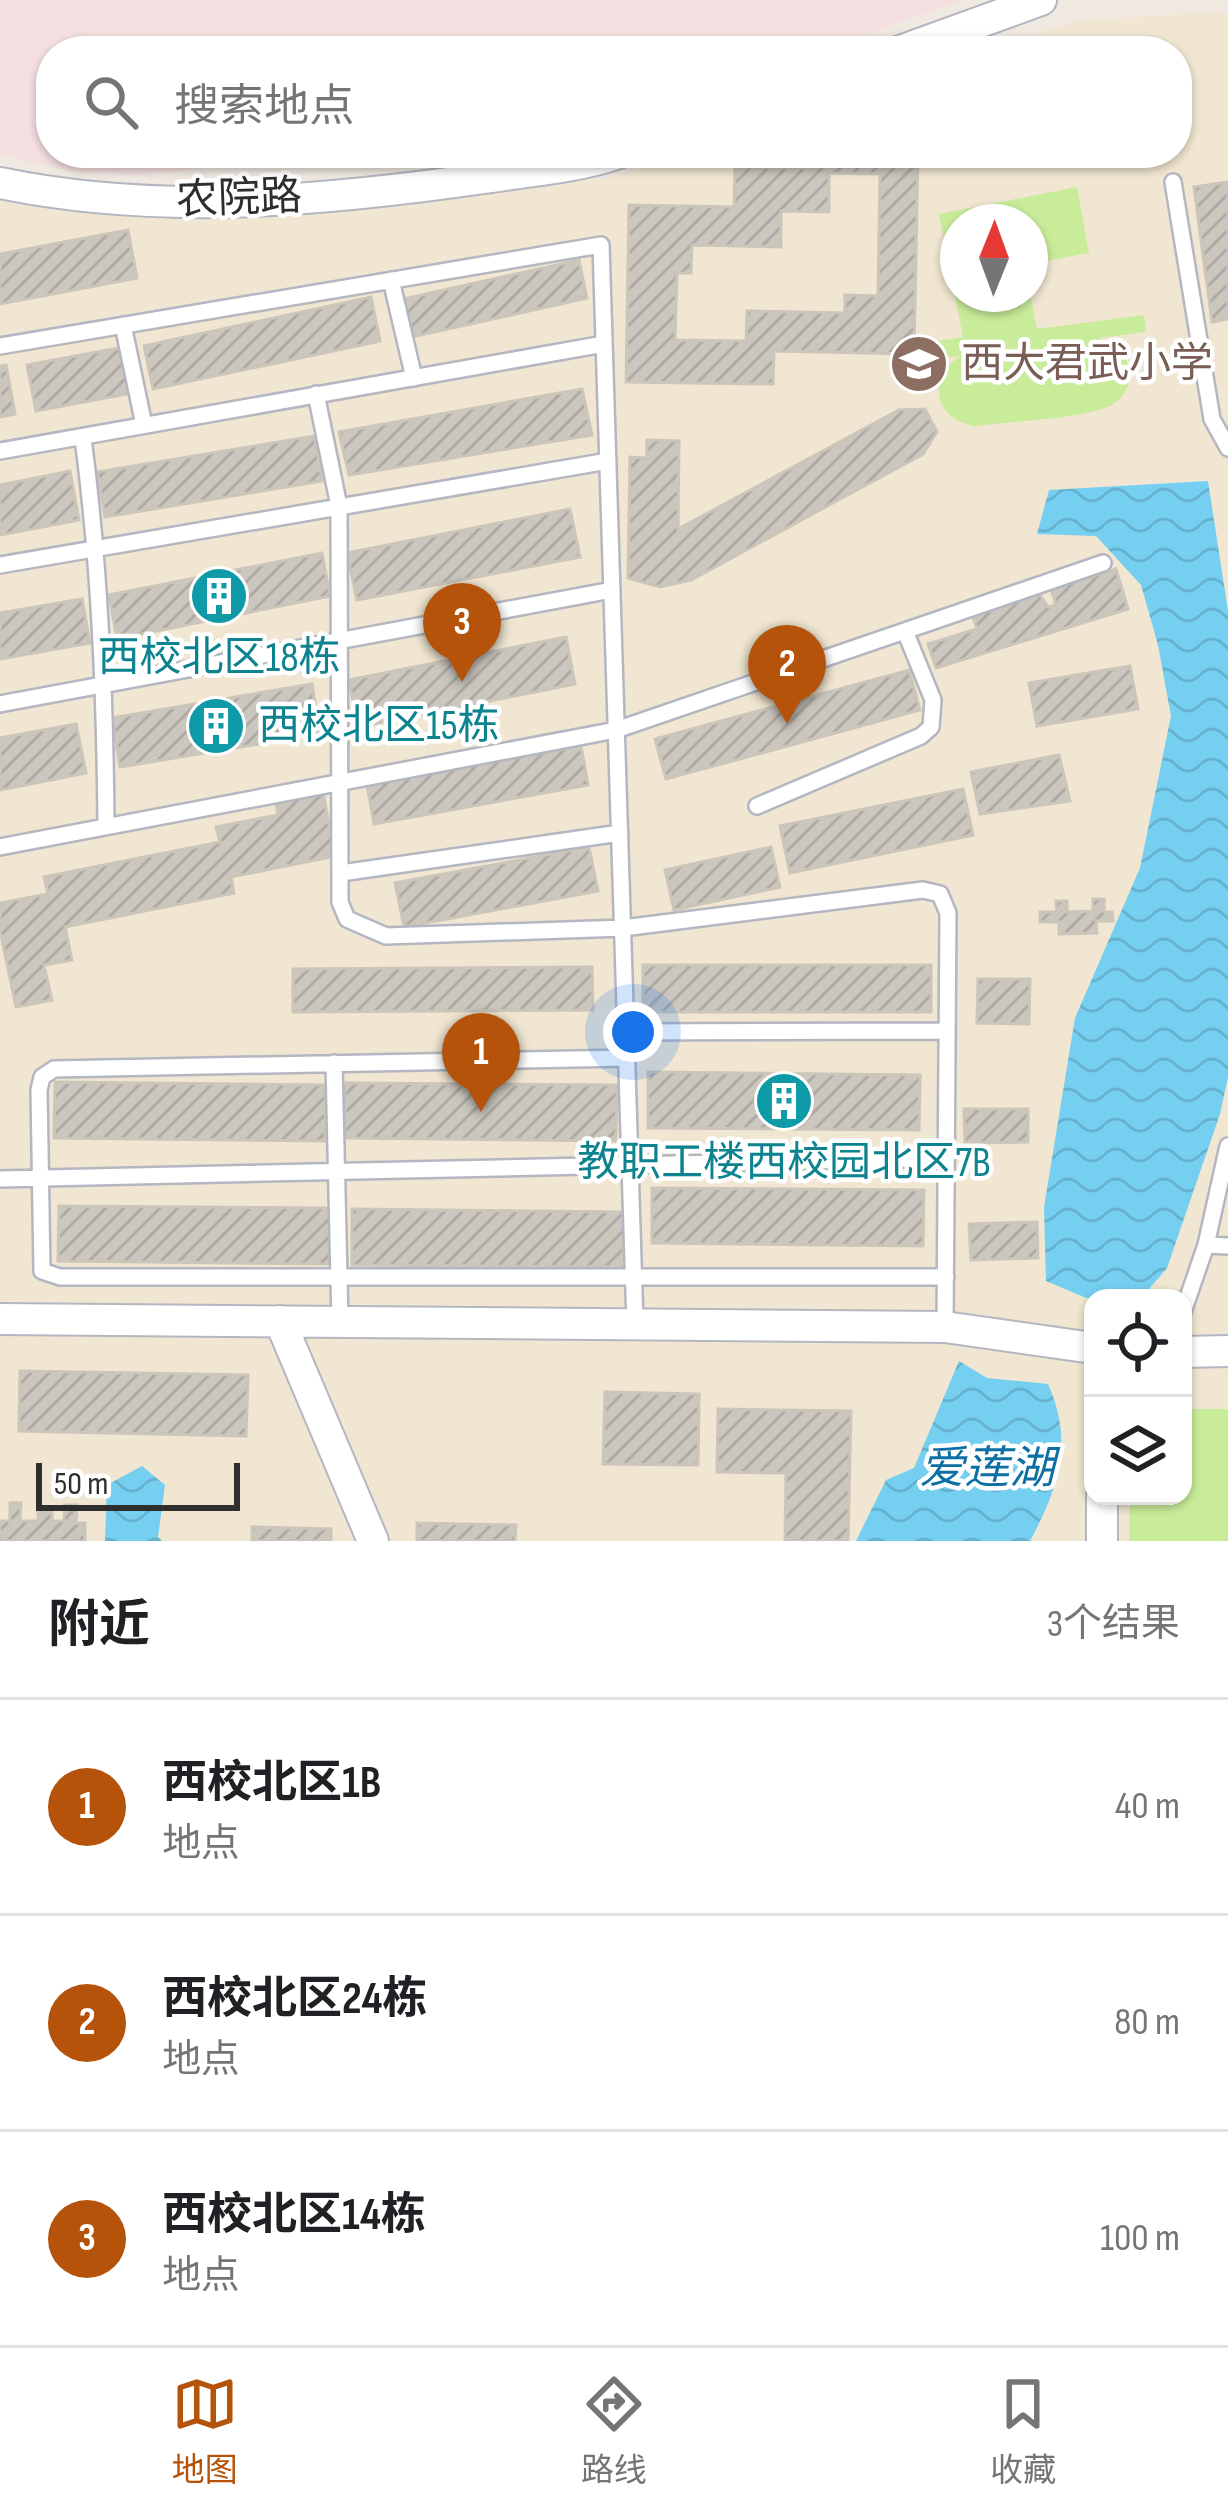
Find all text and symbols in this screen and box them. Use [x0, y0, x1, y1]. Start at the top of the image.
search box [36, 36, 1192, 168]
icon: search [78, 69, 144, 135]
text: 搜索地点 [174, 80, 354, 135]
street label: 农院路 [175, 171, 303, 227]
north arrow [940, 204, 1048, 312]
school or university icon: 西大君武小学 [888, 333, 950, 395]
place label: 西大君武小学 [961, 339, 1213, 390]
building icon: 西校北区18栋 [188, 565, 250, 627]
pin: 3 [423, 583, 501, 682]
pin: 2 [748, 625, 826, 724]
place label: 西校北区18栋 [97, 633, 341, 684]
building icon: 西校北区15栋 [185, 695, 247, 757]
place label: 西校北区15栋 [258, 701, 500, 752]
your location [603, 1002, 663, 1062]
pin: 1 [442, 1013, 520, 1112]
building icon: 教职工楼西校园北区7B [753, 1070, 815, 1132]
place label: 教职工楼西校园北区7B [577, 1138, 991, 1189]
map controls [1084, 1289, 1192, 1505]
button: locate [1084, 1289, 1192, 1397]
button: layers [1084, 1397, 1192, 1505]
water label: 爱莲湖 [919, 1442, 1060, 1497]
scale bar [36, 1457, 240, 1510]
text: 50 m [54, 1464, 108, 1504]
text: 附近 [48, 1595, 150, 1656]
text: 3个结果 [1047, 1601, 1180, 1648]
text: 西校北区1B [162, 1756, 381, 1811]
text: 1 [79, 1783, 95, 1830]
text: 40 m [1115, 1783, 1180, 1830]
text: 地点 [162, 1821, 240, 1868]
text: 西校北区24栋 [162, 1972, 427, 2027]
text: 2 [78, 1999, 96, 2046]
text: 80 m [1114, 1999, 1180, 2046]
text: 地点 [162, 2037, 240, 2084]
text: 西校北区14栋 [162, 2188, 426, 2243]
text: 3 [78, 2215, 96, 2262]
text: 100 m [1100, 2215, 1180, 2262]
text: 地点 [162, 2253, 240, 2300]
tab: 地图 [172, 2371, 238, 2491]
tab: 路线 [581, 2371, 647, 2491]
tab: 收藏 [990, 2371, 1056, 2491]

